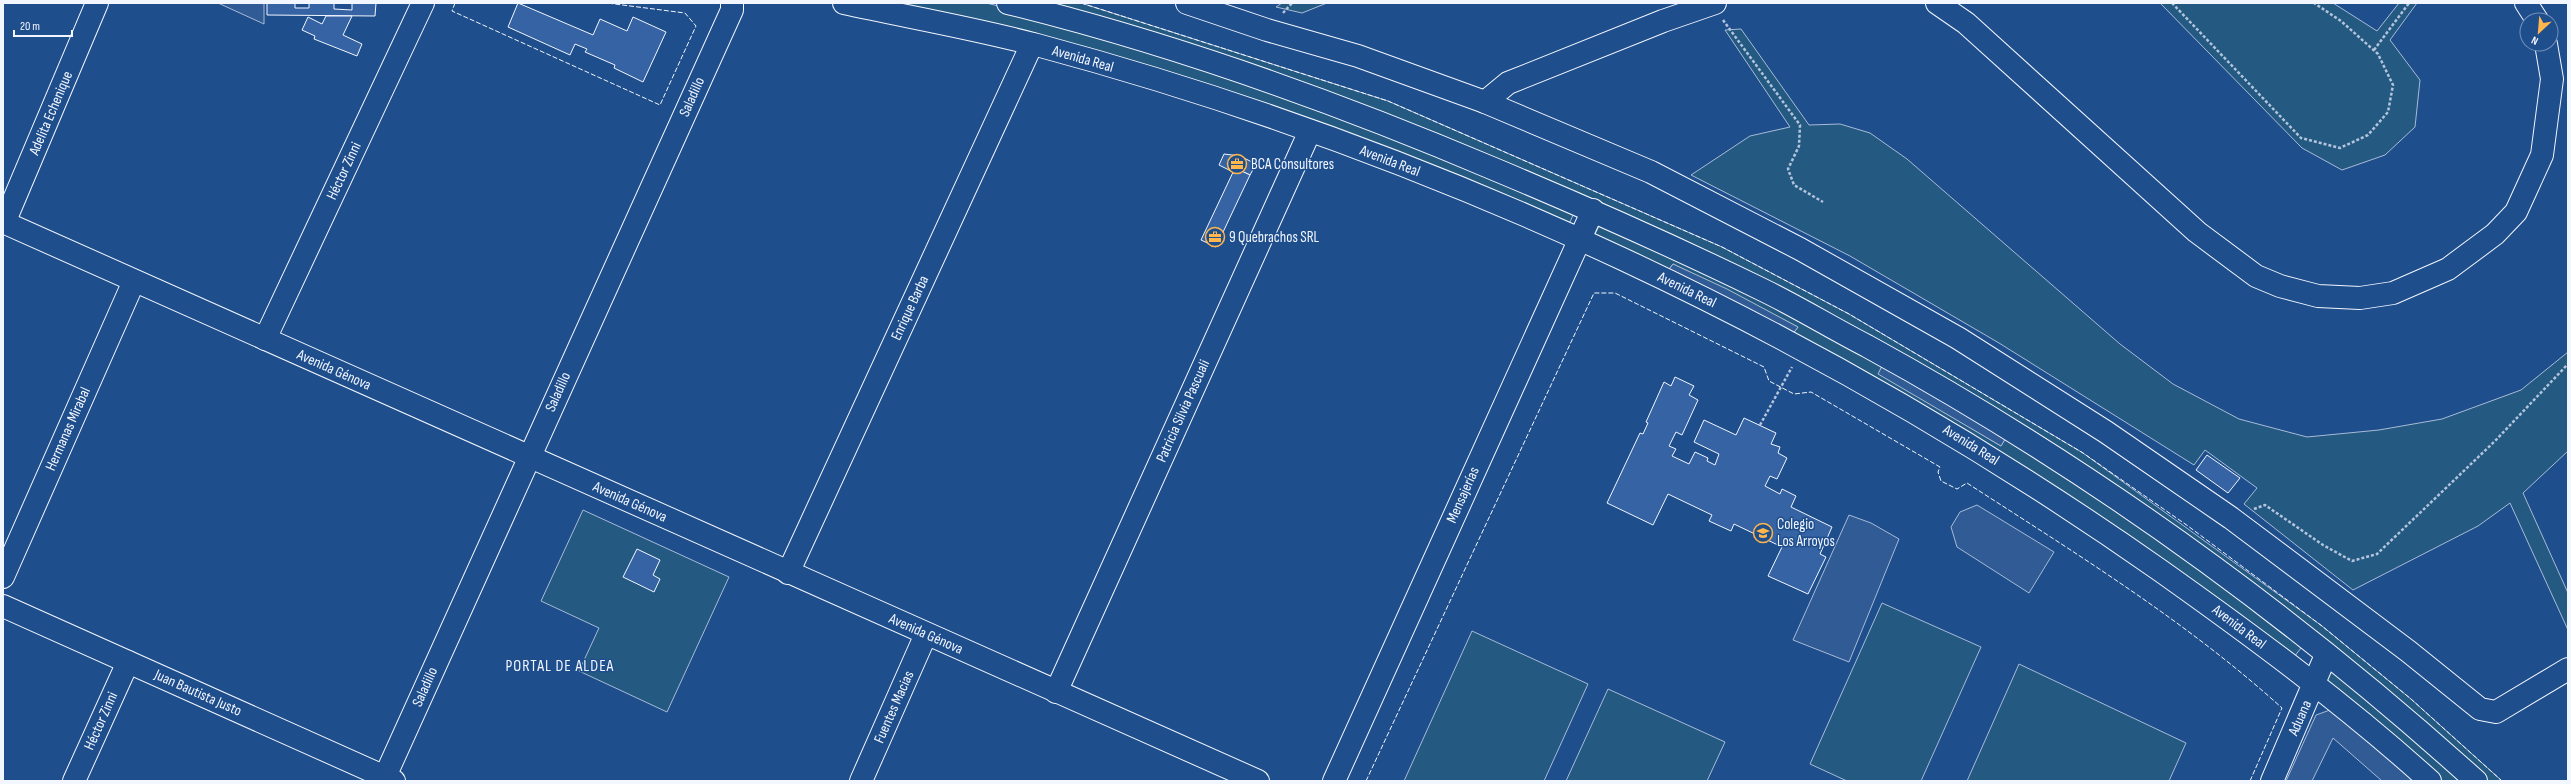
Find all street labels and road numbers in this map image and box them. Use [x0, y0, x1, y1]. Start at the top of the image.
street label: Avenida Real [1049, 41, 1116, 77]
street label: Adelita Echenique [24, 68, 77, 159]
street label: Saladillo [675, 74, 709, 120]
street label: Héctor Zinni [322, 139, 366, 203]
street label: Avenida Real [1356, 140, 1423, 181]
street label: Avenida Real [1654, 267, 1719, 312]
street label: Enrique Barba [887, 272, 933, 343]
street label: Avenida Génova [293, 345, 374, 395]
street label: Patricia Silvia Pascuali [1152, 356, 1214, 465]
street label: Saladillo [541, 369, 575, 415]
street label: Hermanas Mirabal [41, 384, 95, 474]
street label: Avenida Real [1938, 420, 2003, 470]
street label: Mensajerías [1442, 464, 1484, 526]
street label: Avenida Génova [589, 477, 670, 527]
street label: Avenida Real [2207, 600, 2270, 654]
street label: Avenida Génova [885, 609, 966, 659]
street label: Saladillo [408, 664, 442, 710]
street label: Juan Bautista Justo [151, 665, 245, 721]
street label: Fuentes Macias [870, 668, 918, 746]
street label: Héctor Zinni [80, 689, 122, 753]
street label: Aduana [2283, 697, 2316, 740]

